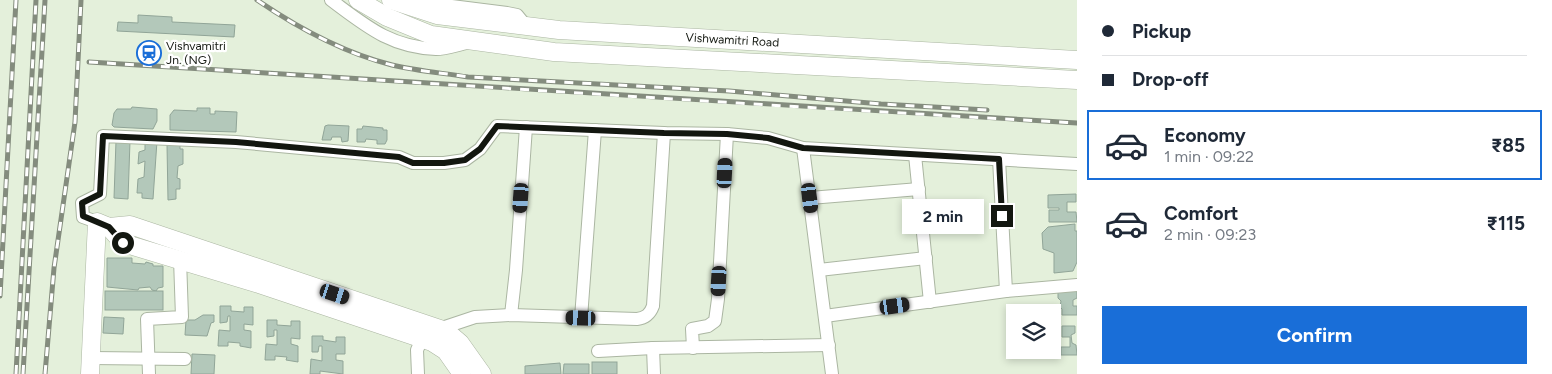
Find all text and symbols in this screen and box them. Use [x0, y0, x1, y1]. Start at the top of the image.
text: Pickup [1132, 20, 1191, 43]
street label: Vishwamitri Road [685, 30, 780, 50]
place label: Vishvamitri Jn. (NG) [166, 39, 226, 67]
station icon: Vishvamitri Jn. (NG) [136, 40, 162, 66]
text: Drop-off [1132, 68, 1209, 91]
icon: car [1104, 123, 1149, 168]
text: Economy [1164, 124, 1246, 147]
text: ₹85 [1491, 134, 1525, 157]
text: 1 min · 09:22 [1164, 147, 1254, 166]
car [716, 158, 733, 188]
car [800, 182, 819, 214]
car [512, 183, 529, 213]
callout: 2 min [902, 198, 984, 234]
icon: car [1104, 201, 1149, 246]
text: Comfort [1164, 202, 1239, 225]
route end [991, 205, 1013, 227]
text: 2 min [923, 207, 963, 226]
text: ₹115 [1487, 212, 1525, 235]
text: 2 min · 09:23 [1164, 225, 1256, 244]
route start [112, 232, 134, 254]
car [710, 266, 727, 296]
car [318, 282, 351, 306]
car [879, 296, 910, 316]
map controls [1006, 304, 1061, 359]
button: layers [1006, 304, 1061, 359]
button: Confirm [1102, 306, 1527, 364]
car [565, 310, 596, 326]

